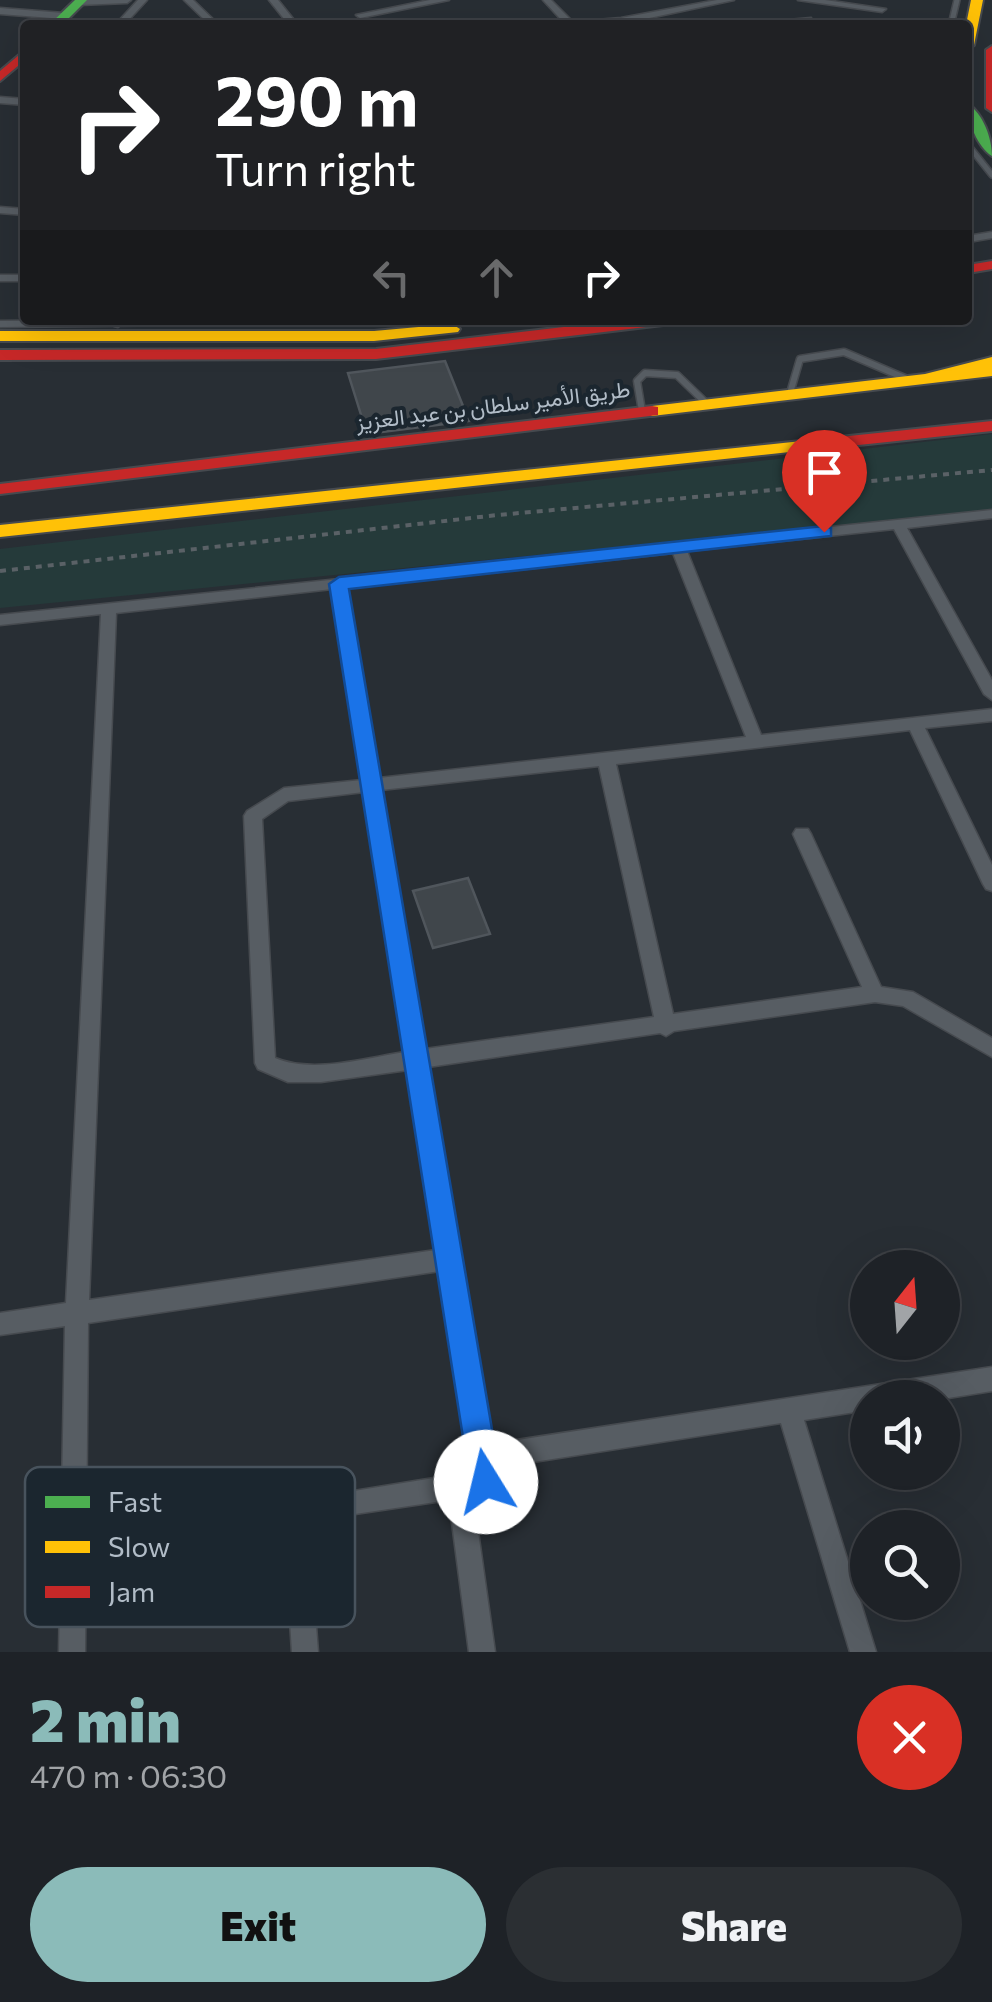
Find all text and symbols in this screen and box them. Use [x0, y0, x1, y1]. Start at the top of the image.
text: 290 m [215, 55, 419, 140]
icon: right [50, 60, 180, 190]
text: Turn right [215, 140, 416, 195]
icon: left [364, 250, 419, 305]
icon: ahead [469, 250, 524, 305]
icon: right [574, 250, 629, 305]
street label: طريق الأمير سلطان بن عبد العزيز [353, 375, 632, 436]
pin [782, 430, 867, 533]
icon: arrive [797, 445, 852, 500]
north arrow [850, 1250, 960, 1360]
map controls [850, 1250, 960, 1620]
button: sound [850, 1380, 960, 1490]
position arrow [434, 1430, 538, 1534]
legend [25, 1467, 355, 1627]
text: Fast [108, 1484, 162, 1518]
button: search [850, 1510, 960, 1620]
text: Slow [108, 1529, 170, 1563]
text: Jam [108, 1574, 155, 1608]
text: 2 min [30, 1681, 181, 1754]
button: close [857, 1685, 962, 1790]
text: 470 m · 06:30 [30, 1755, 227, 1795]
button: Exit [30, 1867, 486, 1982]
button: Share [506, 1867, 962, 1982]

